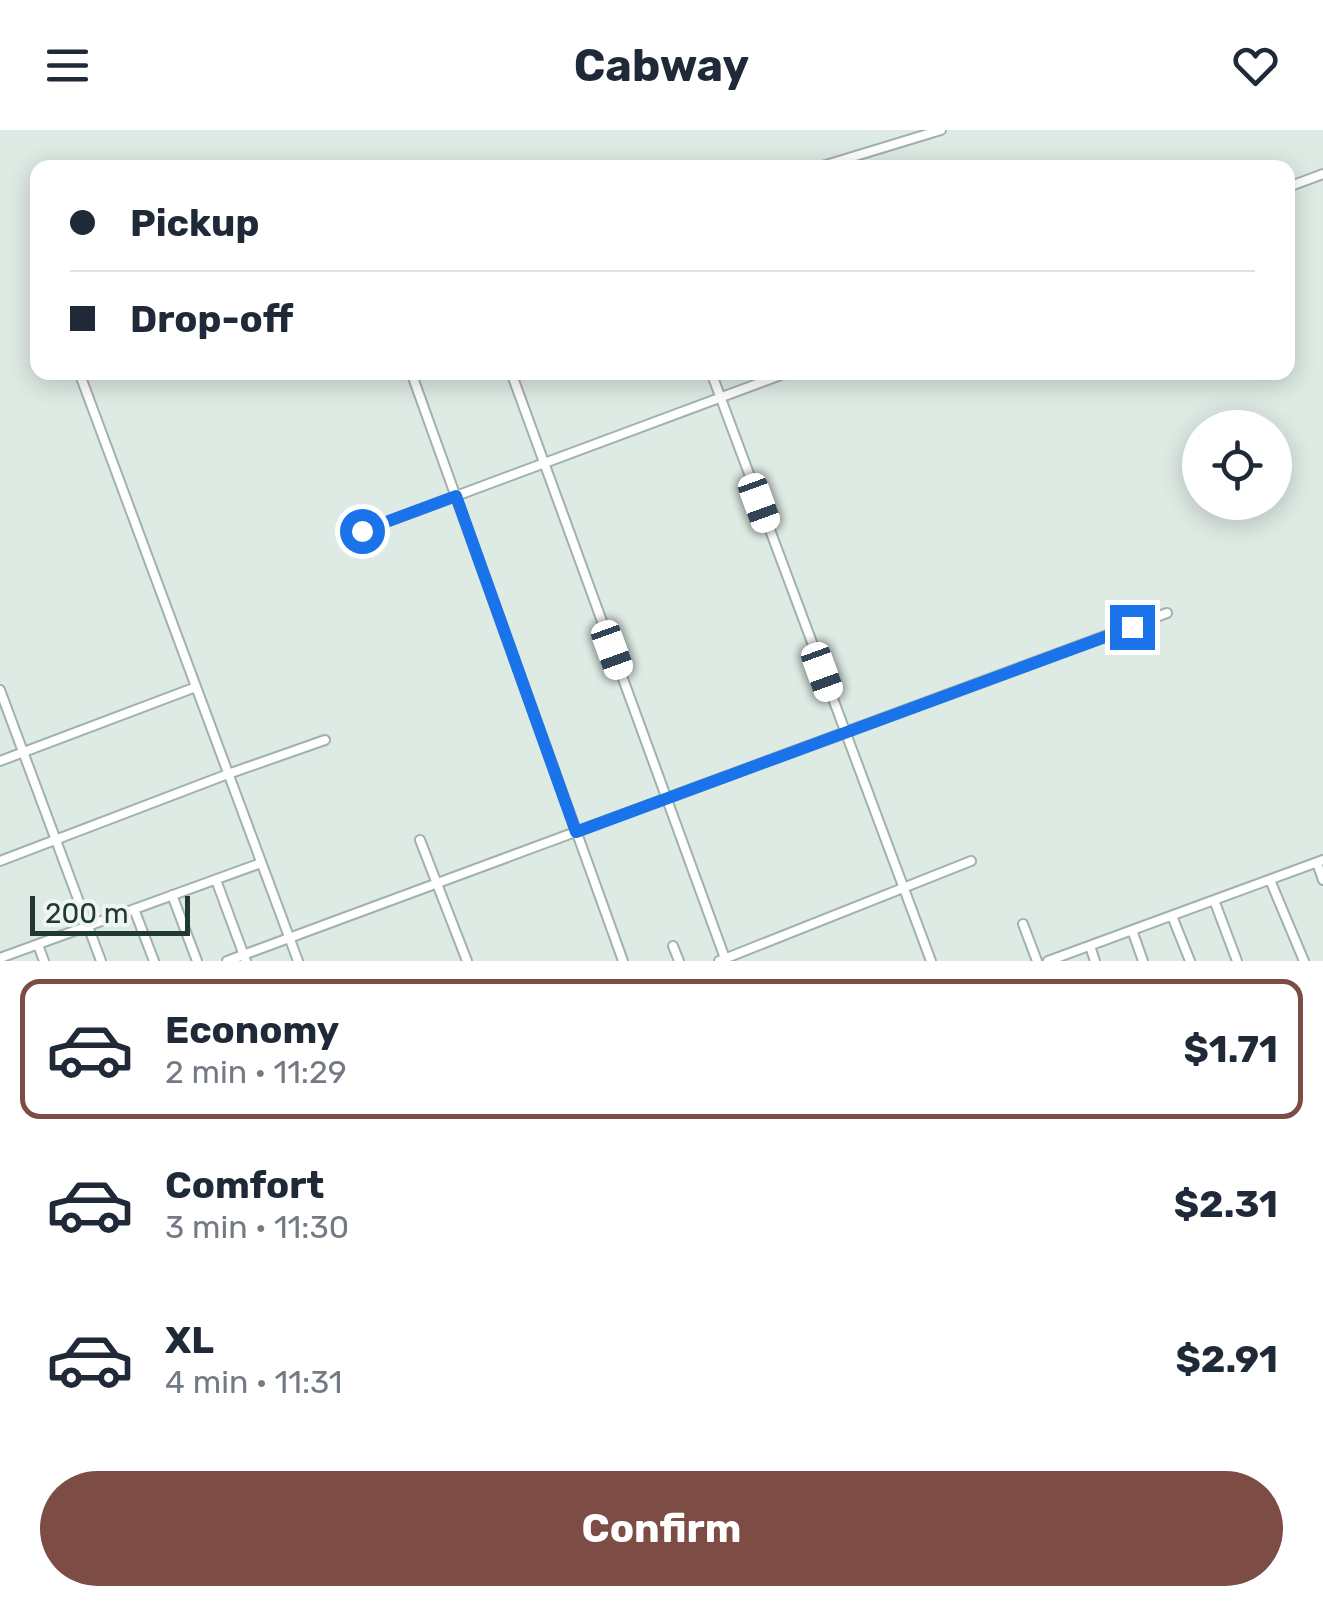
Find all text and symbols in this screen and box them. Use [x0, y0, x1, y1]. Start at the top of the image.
icon: menu [40, 38, 95, 93]
icon: heart [1228, 38, 1283, 93]
text: Cabway [574, 39, 749, 92]
text: Pickup [130, 200, 259, 246]
text: Drop-off [130, 296, 293, 342]
map controls [1182, 410, 1292, 520]
button: locate [1182, 410, 1292, 520]
car [735, 470, 783, 536]
route start [340, 509, 385, 554]
route end [1110, 605, 1155, 650]
car [588, 617, 636, 683]
car [798, 639, 846, 705]
scale bar [30, 891, 190, 936]
text: 200 m [45, 897, 129, 930]
icon: car [45, 1004, 135, 1094]
text: Economy [165, 1007, 339, 1053]
text: $1.71 [1183, 1026, 1278, 1072]
text: 2 min · 11:29 [165, 1053, 347, 1091]
icon: car [45, 1159, 135, 1249]
text: Comfort [165, 1162, 324, 1208]
text: $2.31 [1174, 1181, 1278, 1227]
text: 3 min · 11:30 [165, 1208, 349, 1246]
icon: car [45, 1314, 135, 1404]
text: XL [165, 1317, 214, 1363]
text: $2.91 [1175, 1336, 1278, 1382]
text: 4 min · 11:31 [165, 1363, 342, 1401]
button: Confirm [40, 1471, 1283, 1586]

